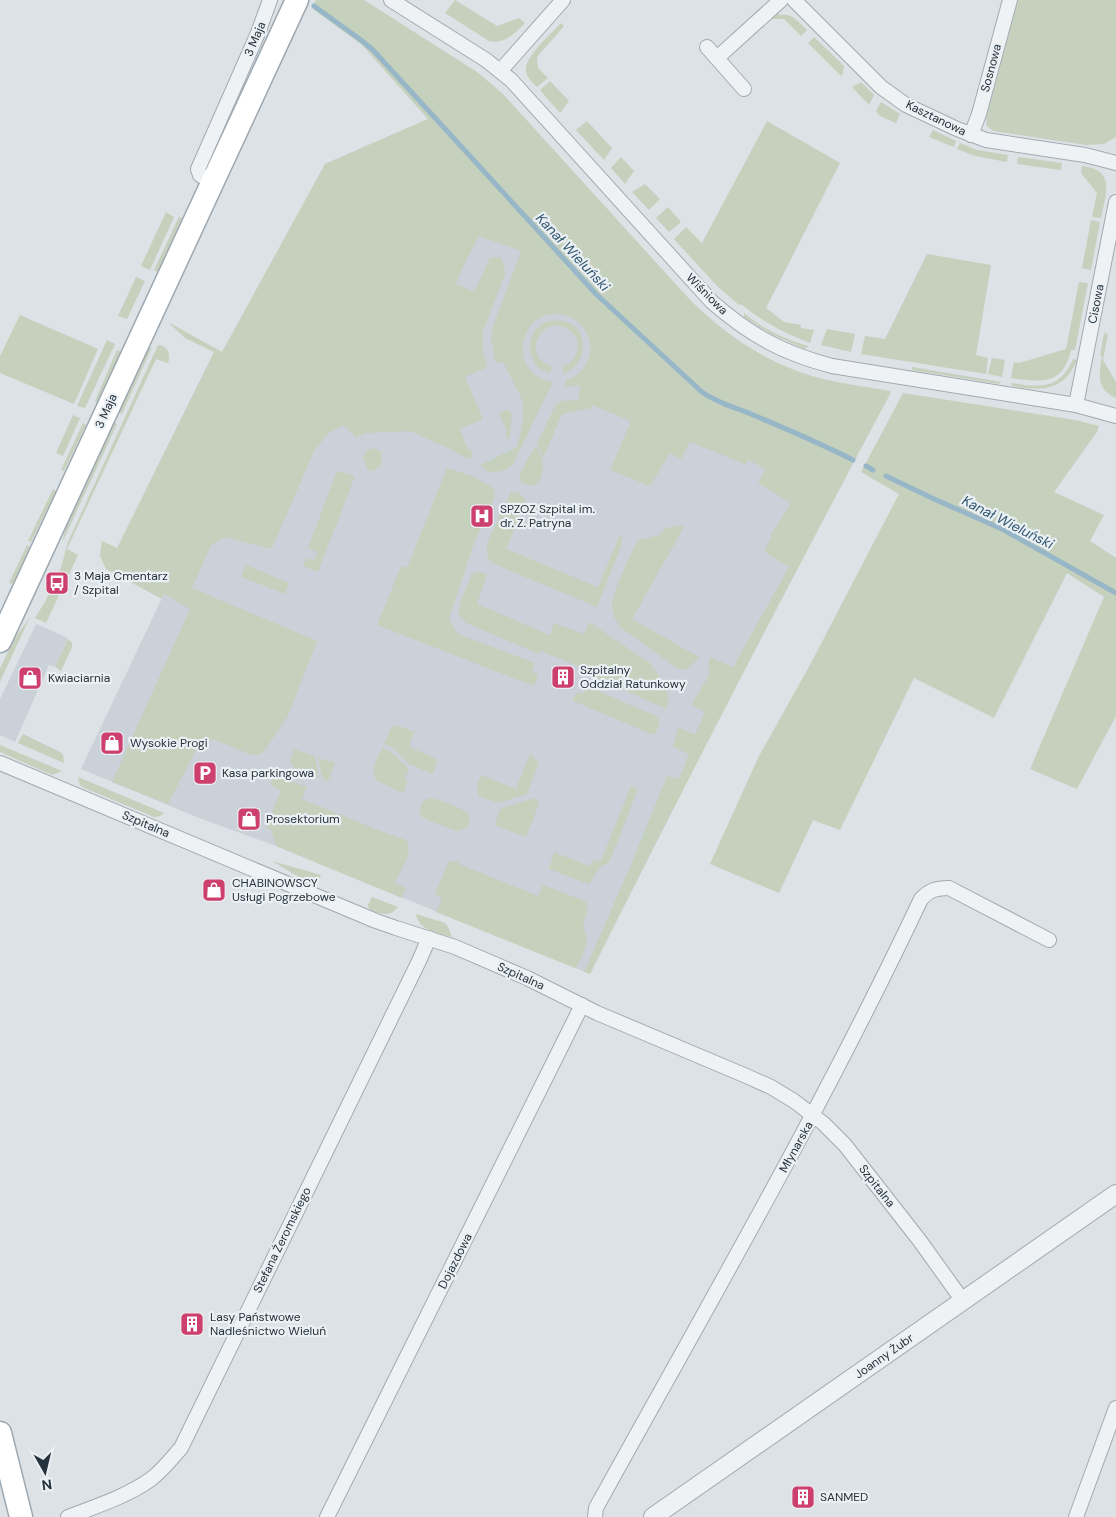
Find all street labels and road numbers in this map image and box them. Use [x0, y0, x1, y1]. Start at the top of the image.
street label: 3 Maja [241, 19, 269, 59]
street label: Sosnowa [977, 42, 1005, 94]
street label: Kasztanowa [903, 97, 969, 139]
street label: Wiśniowa [683, 270, 731, 318]
street label: Cisowa [1084, 283, 1108, 325]
street label: 3 Maja [91, 391, 121, 431]
street label: Szpitalna [120, 807, 172, 841]
street label: Szpitalna [495, 958, 547, 994]
street label: Młynarska [775, 1119, 817, 1175]
street label: Szpitalna [855, 1161, 899, 1211]
street label: Stefana Żeromskiego [249, 1184, 315, 1296]
street label: Dojazdowa [434, 1231, 476, 1291]
street label: Joanny Żubr [851, 1329, 917, 1382]

